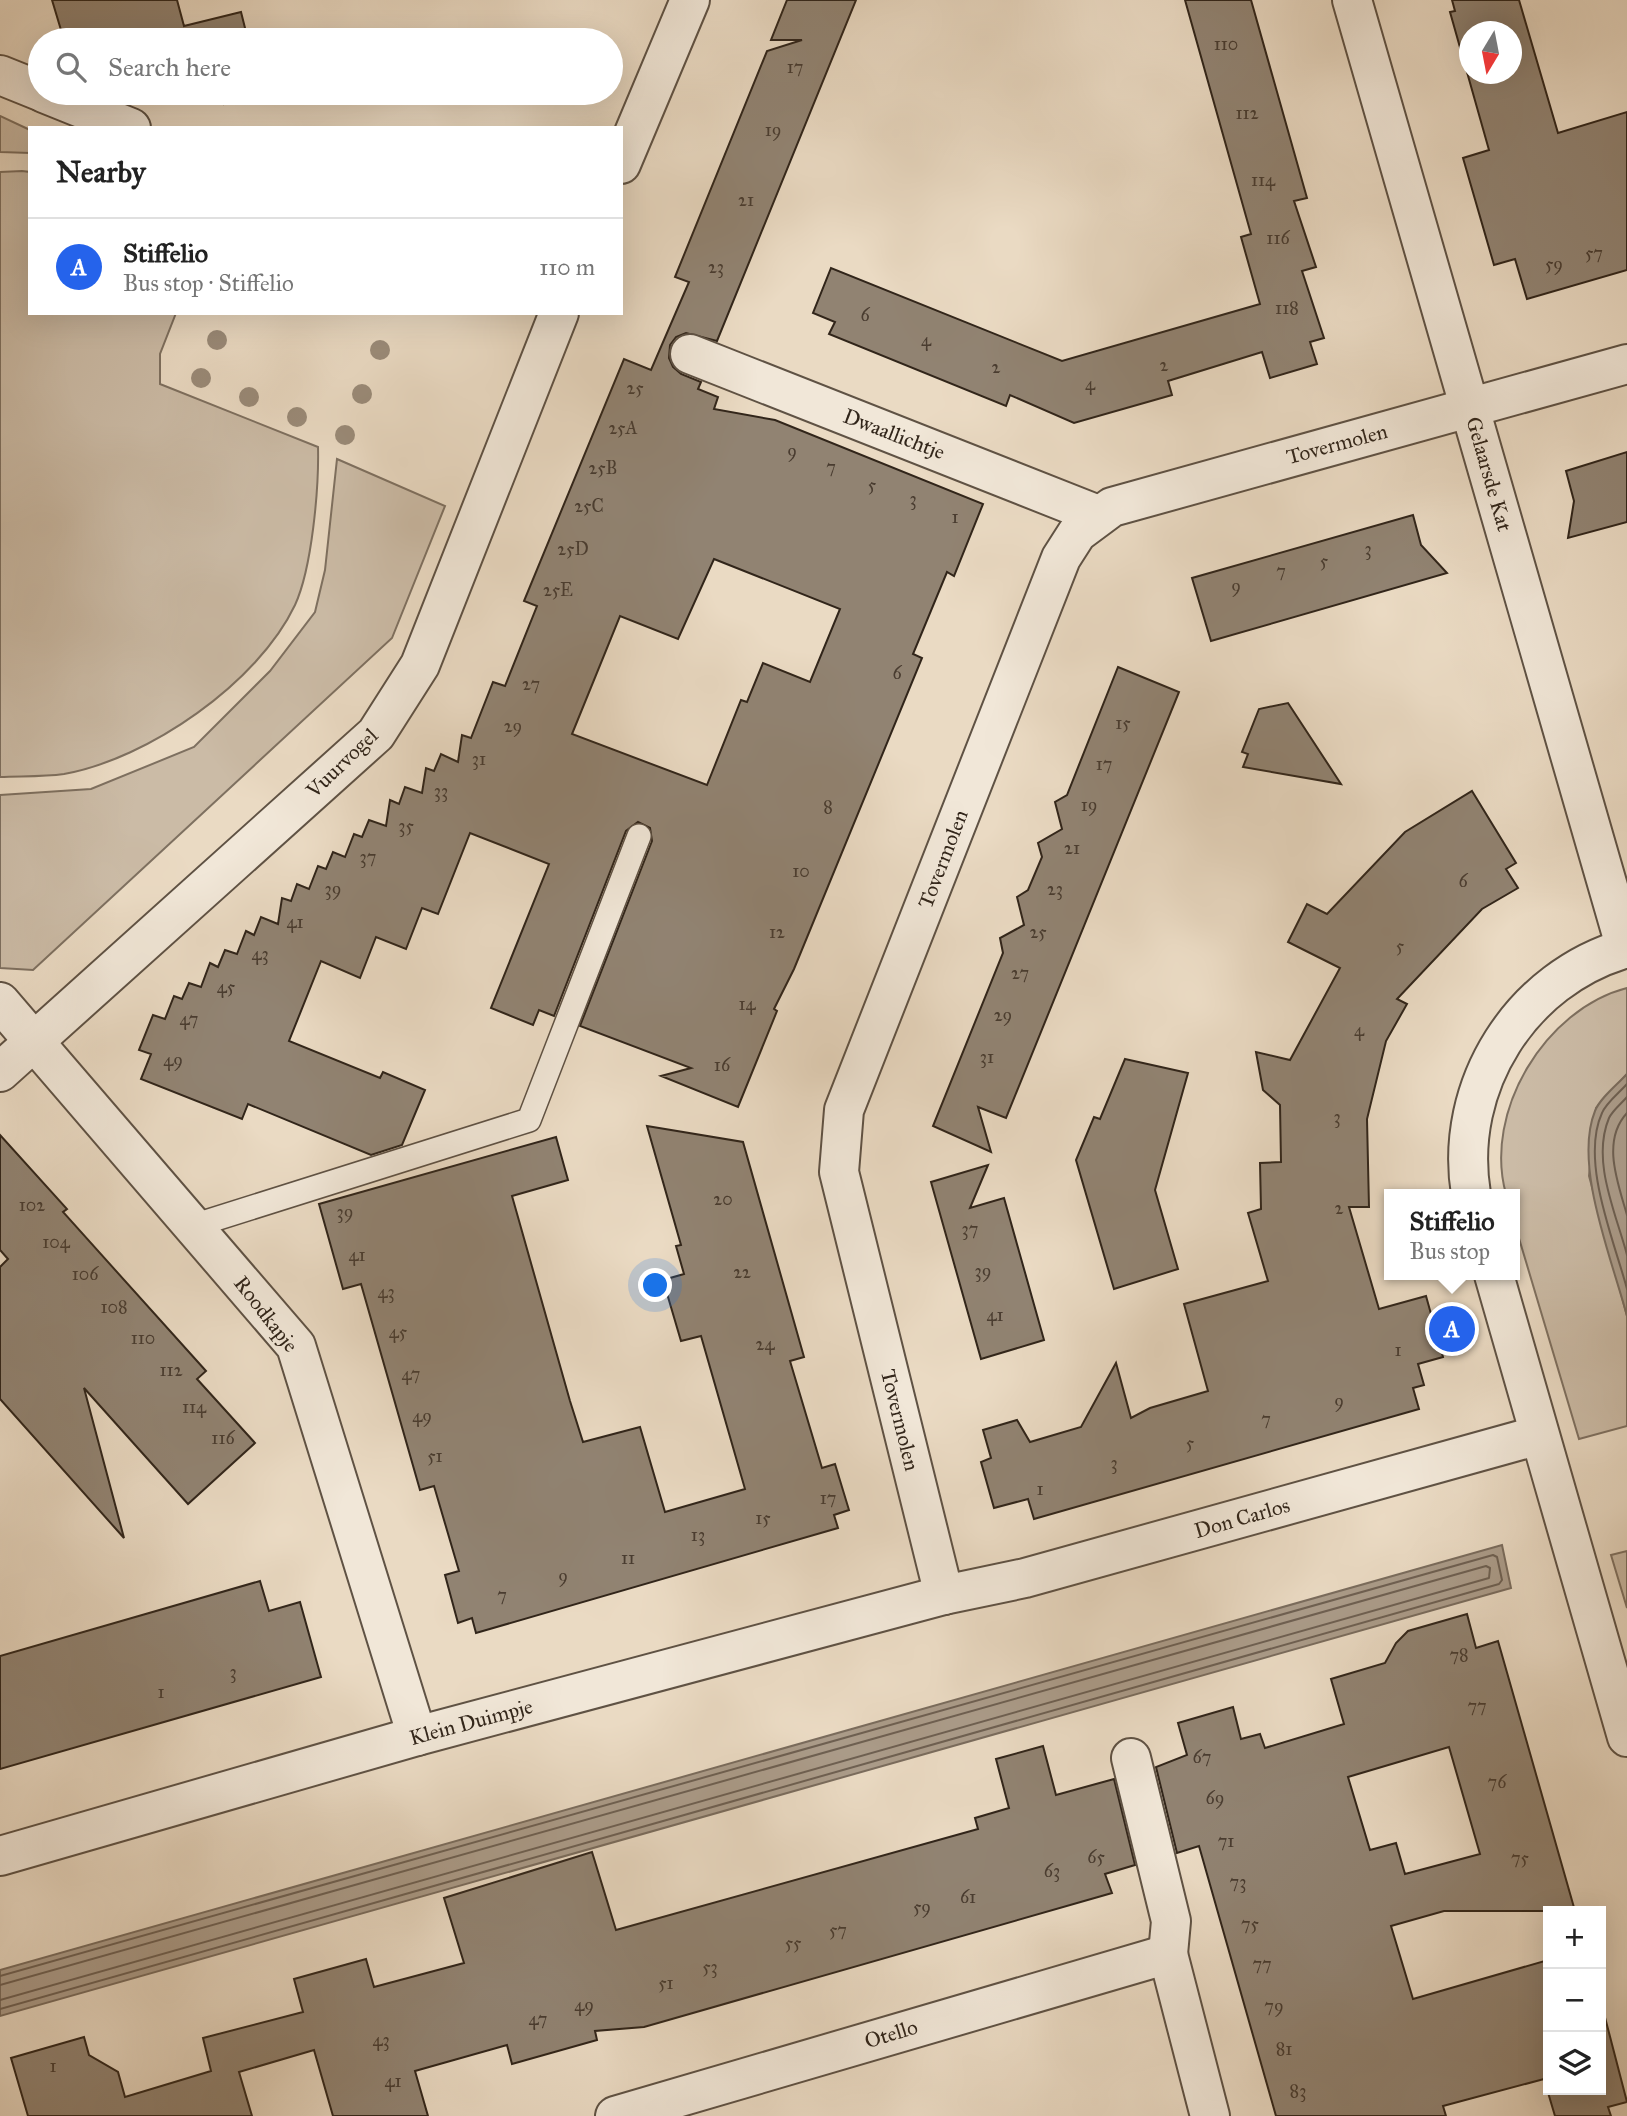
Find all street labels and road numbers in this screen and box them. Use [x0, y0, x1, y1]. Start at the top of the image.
street label: Dwaallichtje [839, 403, 949, 465]
street label: Gelaarsde Kat [1460, 414, 1518, 535]
street label: Tovermolen [1284, 418, 1390, 470]
street label: Vuurvogel [300, 722, 383, 804]
street label: Tovermolen [912, 806, 974, 912]
street label: Roodkapje [228, 1271, 304, 1358]
street label: Tovermolen [875, 1367, 925, 1473]
street label: Don Carlos [1191, 1492, 1293, 1544]
street label: Klein Duimpje [407, 1693, 536, 1751]
street label: Otello [861, 2014, 921, 2054]

